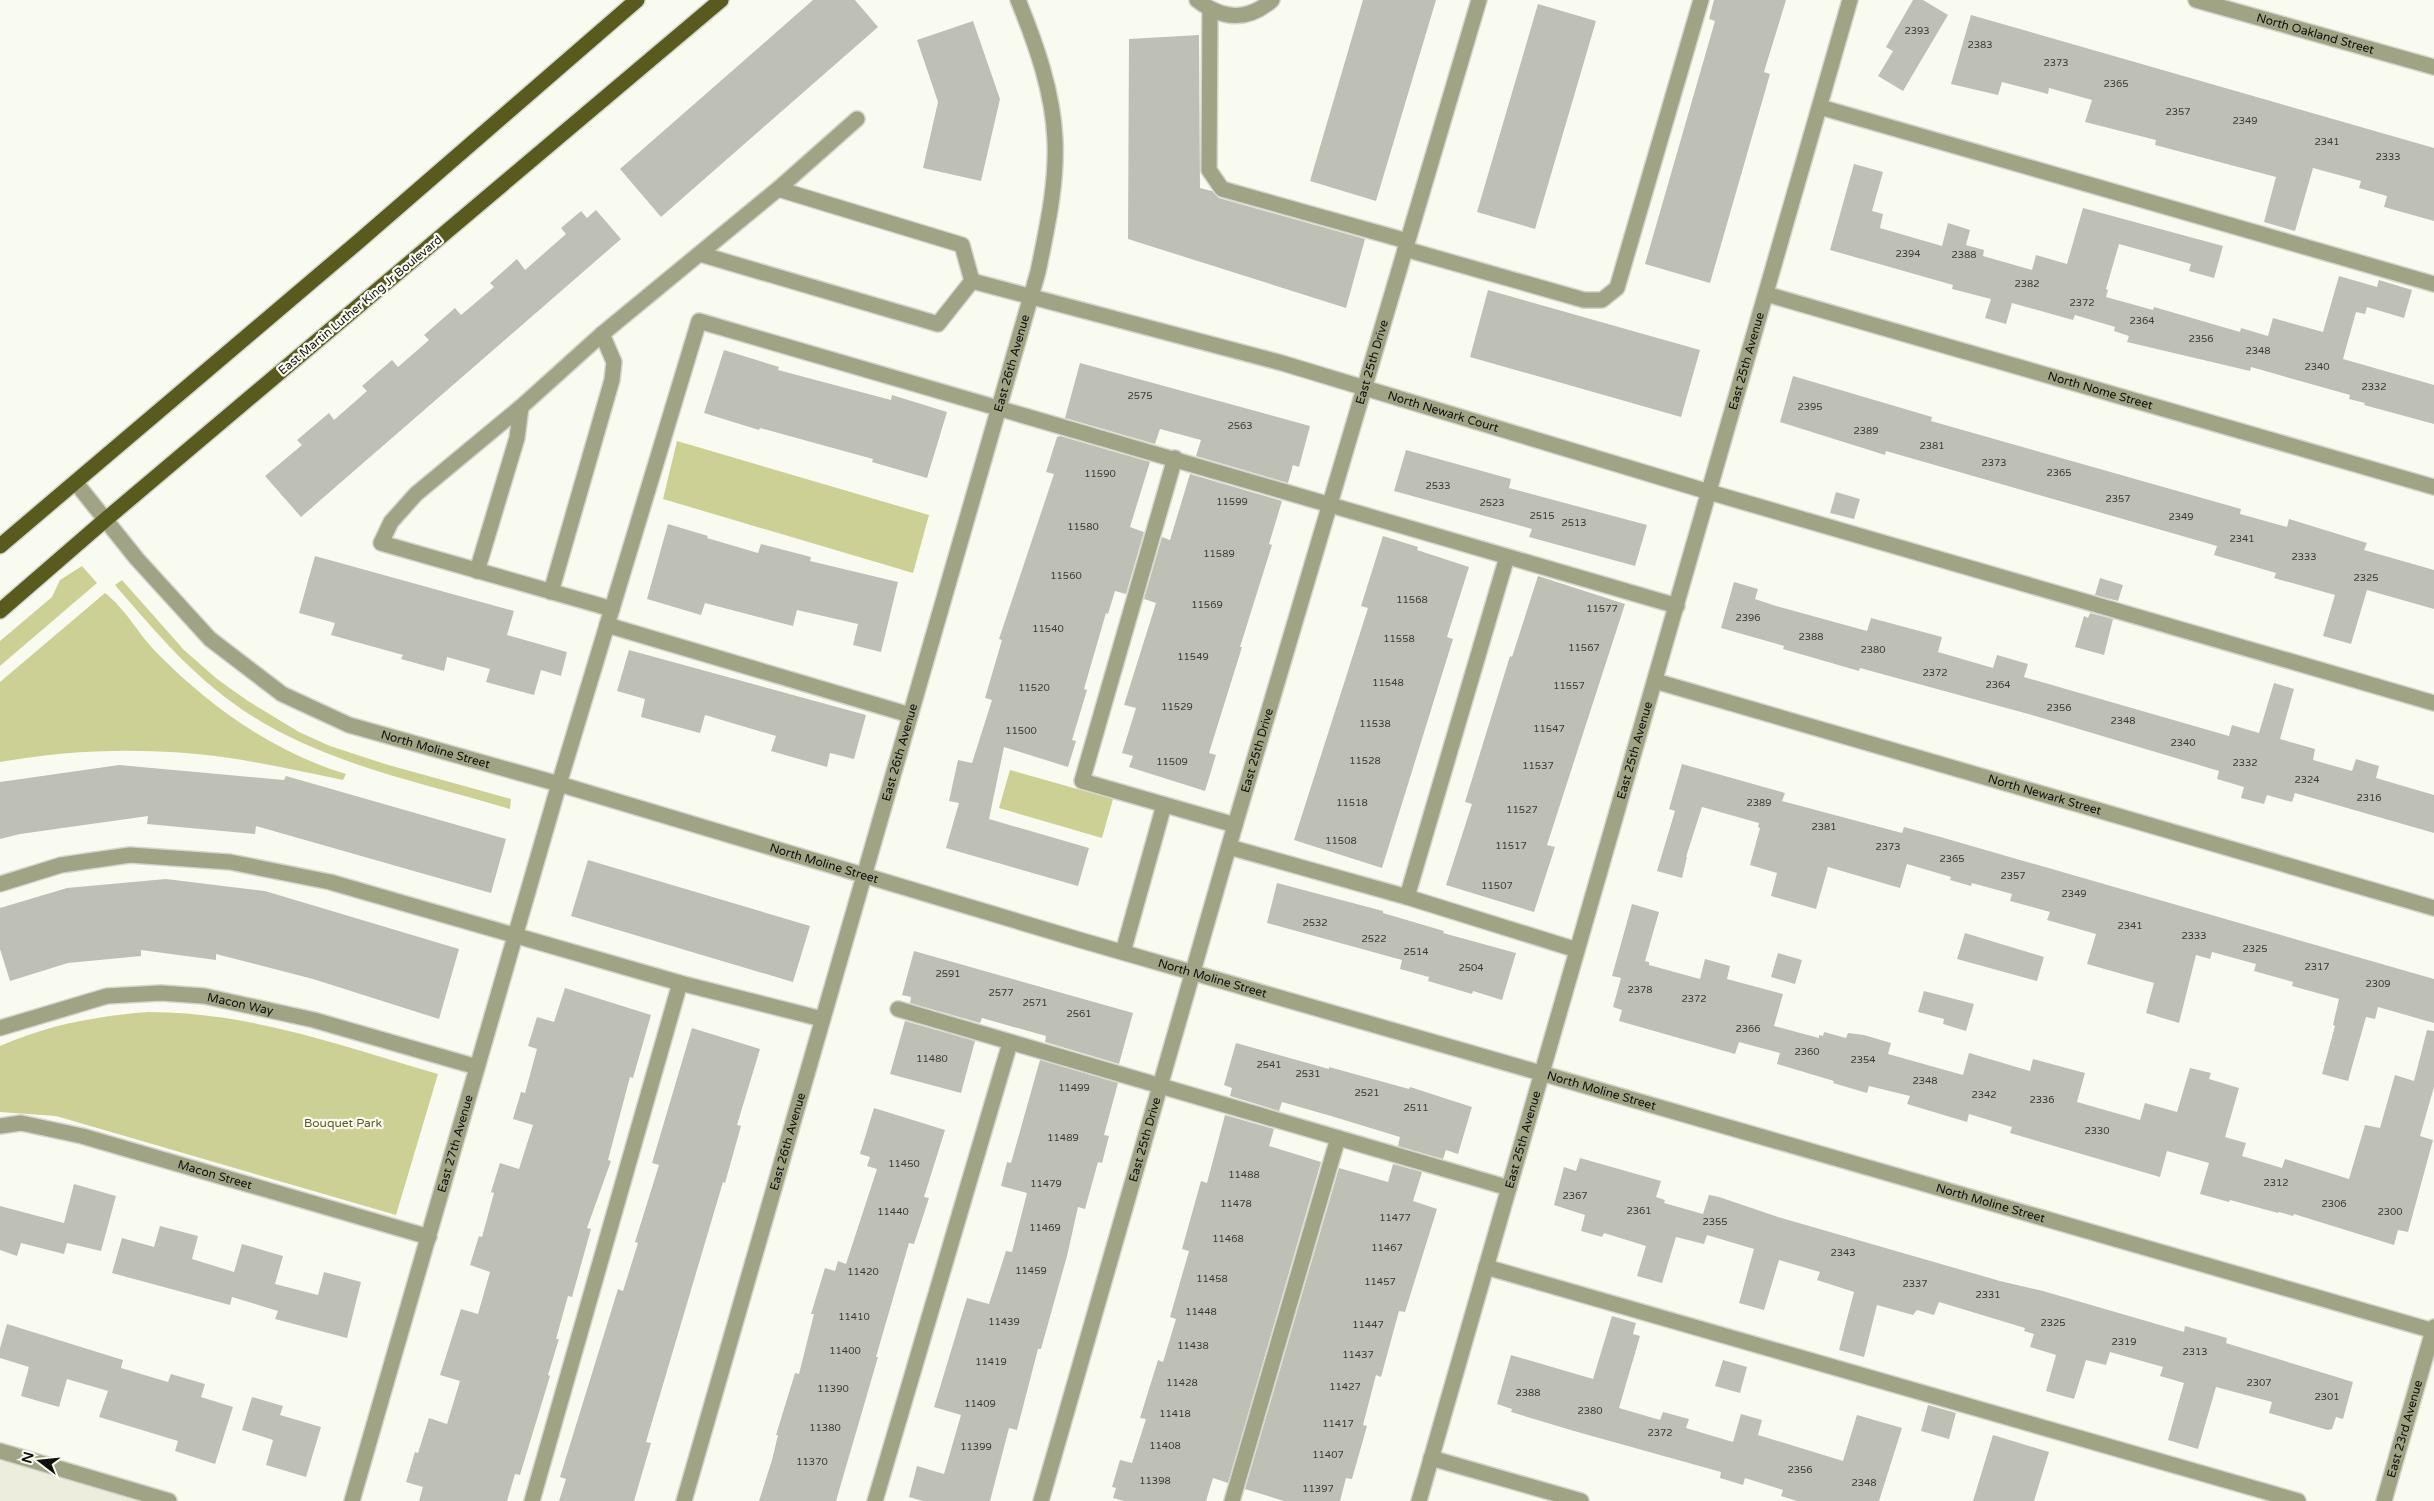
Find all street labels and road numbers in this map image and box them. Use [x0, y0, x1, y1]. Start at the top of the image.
street label: North Oakland Street [2255, 10, 2376, 57]
street label: East Martin Luther King Jr Boulevard [275, 232, 445, 378]
street label: East 25th Avenue [1726, 310, 1767, 411]
street label: East 26th Avenue [991, 313, 1032, 414]
street label: East 25th Drive [1353, 318, 1391, 406]
street label: North Nome Street [2046, 369, 2155, 412]
street label: North Newark Court [1386, 388, 1501, 435]
street label: East 25th Avenue [1614, 700, 1655, 801]
street label: East 26th Avenue [879, 702, 920, 803]
street label: East 25th Drive [1238, 706, 1276, 794]
street label: North Moline Street [379, 727, 492, 771]
street label: North Newark Street [1986, 771, 2104, 818]
street label: North Moline Street [768, 840, 880, 886]
street label: North Moline Street [1156, 956, 1269, 1001]
street label: Macon Way [206, 990, 275, 1018]
street label: North Moline Street [1545, 1068, 1658, 1113]
street label: East 25th Avenue [1502, 1089, 1543, 1190]
street label: East 26th Avenue [767, 1091, 808, 1192]
street label: East 27th Avenue [434, 1093, 476, 1194]
street label: East 25th Drive [1126, 1095, 1164, 1184]
street label: Macon Street [176, 1157, 254, 1192]
street label: North Moline Street [1935, 1181, 2047, 1225]
street label: East 23rd Avenue [2384, 1378, 2425, 1479]

